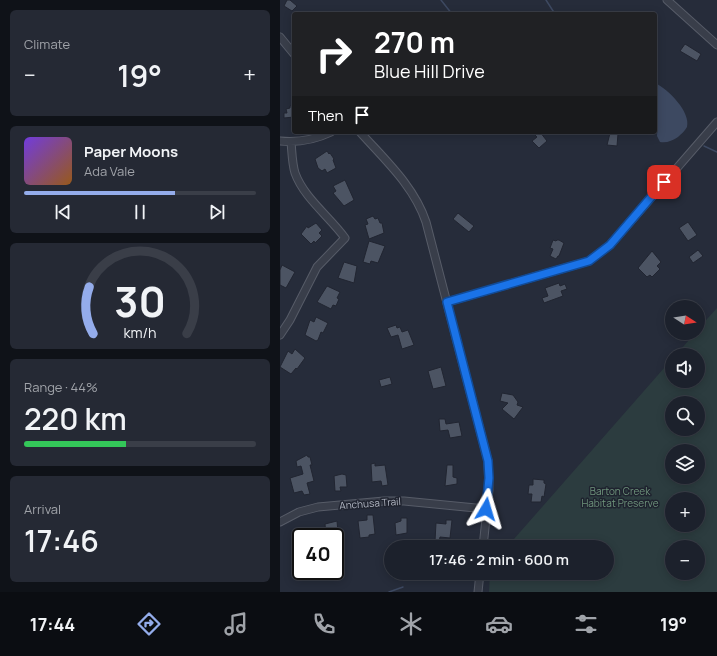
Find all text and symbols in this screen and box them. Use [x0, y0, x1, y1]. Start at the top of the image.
text: 270 m [374, 23, 455, 61]
icon: right [308, 28, 360, 80]
text: Climate [24, 35, 70, 53]
text: 19° [117, 55, 162, 96]
text: Blue Hill Drive [374, 59, 485, 83]
text: − [24, 60, 36, 90]
text: + [243, 60, 256, 90]
icon: arrive [351, 104, 373, 126]
text: Then [308, 105, 343, 126]
text: Paper Moons [84, 141, 178, 162]
text: Ada Vale [84, 162, 135, 180]
pin [647, 165, 681, 199]
icon: arrive [653, 171, 675, 193]
icon: previous [52, 201, 74, 223]
icon: pause [129, 201, 151, 223]
icon: next [206, 201, 228, 223]
text: 30 [114, 273, 166, 329]
north arrow [665, 300, 705, 340]
map controls [665, 300, 705, 580]
text: km/h [123, 323, 157, 342]
button: sound [665, 348, 705, 388]
text: Range · 44% [24, 378, 98, 396]
button: search [665, 396, 705, 436]
text: 220 km [24, 398, 127, 439]
button: layers [665, 444, 705, 484]
park label: Barton Creek Habitat Preserve [581, 484, 659, 510]
position arrow [465, 488, 507, 530]
button: + [665, 492, 705, 532]
street label: Anchusa Trail [339, 494, 401, 512]
text: Arrival [24, 500, 61, 518]
text: 17:46 [24, 520, 99, 561]
speed limit sign: 40 [292, 528, 344, 580]
button: − [665, 540, 705, 580]
text: 17:46 · 2 min · 600 m [429, 549, 569, 570]
icon: directions [135, 610, 163, 638]
icon: music [222, 610, 250, 638]
icon: phone [310, 610, 338, 638]
icon: climate [397, 610, 425, 638]
icon: car [485, 610, 513, 638]
icon: filters [572, 610, 600, 638]
text: 17:44 [30, 612, 75, 636]
text: 19° [660, 612, 687, 636]

